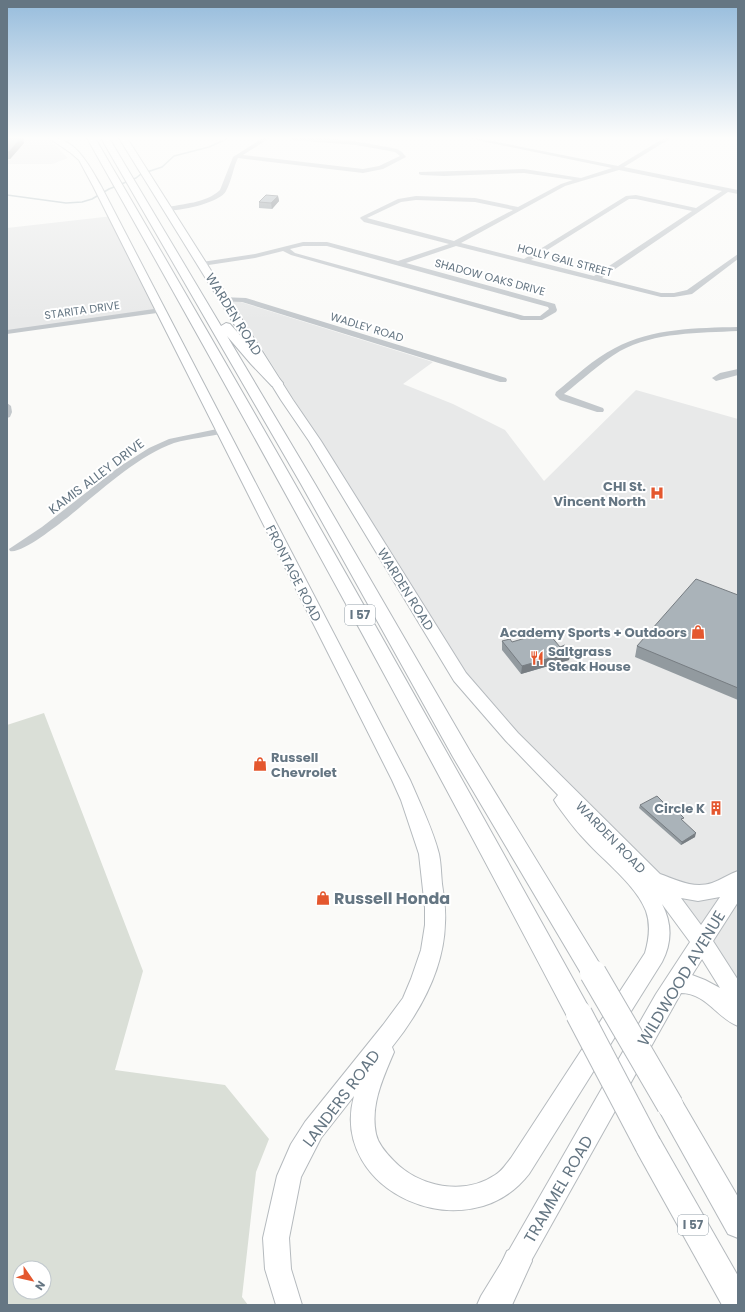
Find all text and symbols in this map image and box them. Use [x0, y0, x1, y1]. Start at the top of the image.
street label: HOLLY GAIL STREET [516, 240, 614, 280]
street label: SHADOW OAKS DRIVE [433, 255, 547, 299]
street label: WARDEN ROAD [201, 269, 267, 359]
street label: STARITA DRIVE [43, 297, 121, 323]
street label: WADLEY ROAD [328, 308, 406, 346]
street label: KAMIS ALLEY DRIVE [44, 434, 148, 519]
place label: CHI St. Vincent North [554, 477, 646, 511]
hospital icon: CHI St. Vincent North [649, 485, 665, 501]
street label: FRONTAGE ROAD [261, 522, 326, 625]
street label: WARDEN ROAD [373, 544, 439, 634]
road number: I 57 [345, 605, 375, 625]
place label: Academy Sports + Outdoors [500, 623, 687, 642]
shop icon: Academy Sports + Outdoors [690, 624, 706, 640]
place label: Saltgrass Steak House [548, 642, 631, 676]
restaurant icon: Saltgrass Steak House [529, 650, 545, 666]
place label: Russell Chevrolet [271, 748, 337, 782]
shop icon: Russell Chevrolet [252, 756, 268, 772]
street label: WARDEN ROAD [571, 797, 650, 878]
place label: Circle K [654, 799, 705, 818]
building icon: Circle K [708, 800, 724, 816]
place label: Russell Honda [334, 887, 450, 910]
shop icon: Russell Honda [315, 890, 331, 906]
street label: WILDWOOD AVENUE [632, 906, 731, 1050]
street label: LANDERS ROAD [297, 1045, 386, 1152]
street label: TRAMMEL ROAD [518, 1131, 599, 1247]
road number: I 57 [678, 1215, 708, 1235]
north arrow [12, 1260, 52, 1300]
text: N [31, 1278, 49, 1293]

